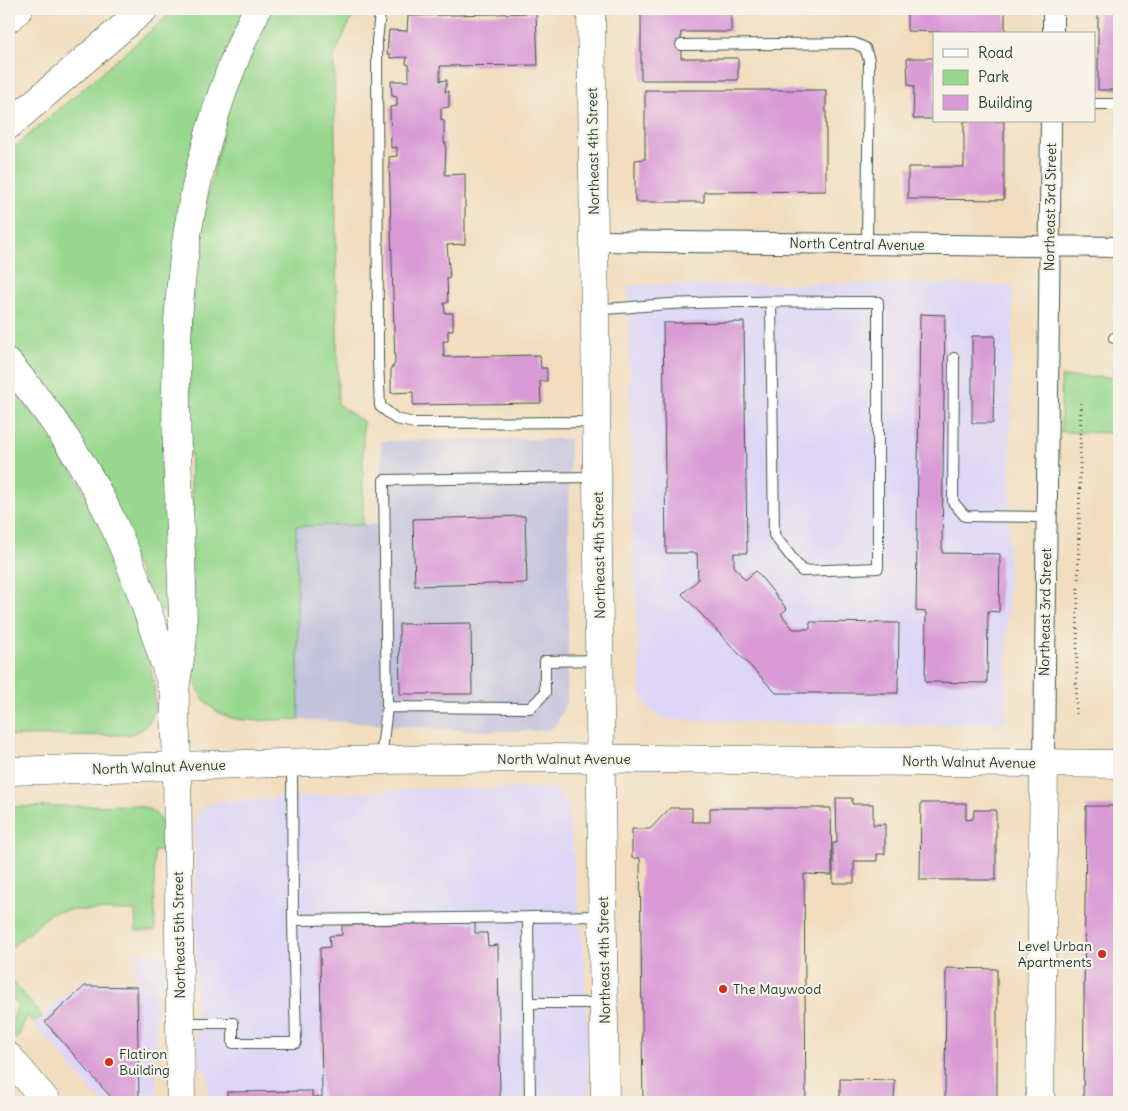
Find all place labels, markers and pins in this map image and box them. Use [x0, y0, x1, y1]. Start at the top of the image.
place label: Level Urban Apartments [1017, 937, 1092, 971]
marker: Level Urban Apartments [1096, 948, 1108, 960]
place label: The Maywood [733, 980, 821, 998]
marker: The Maywood [717, 983, 729, 995]
place label: Flatiron Building [119, 1045, 170, 1079]
marker: Flatiron Building [103, 1056, 115, 1068]

